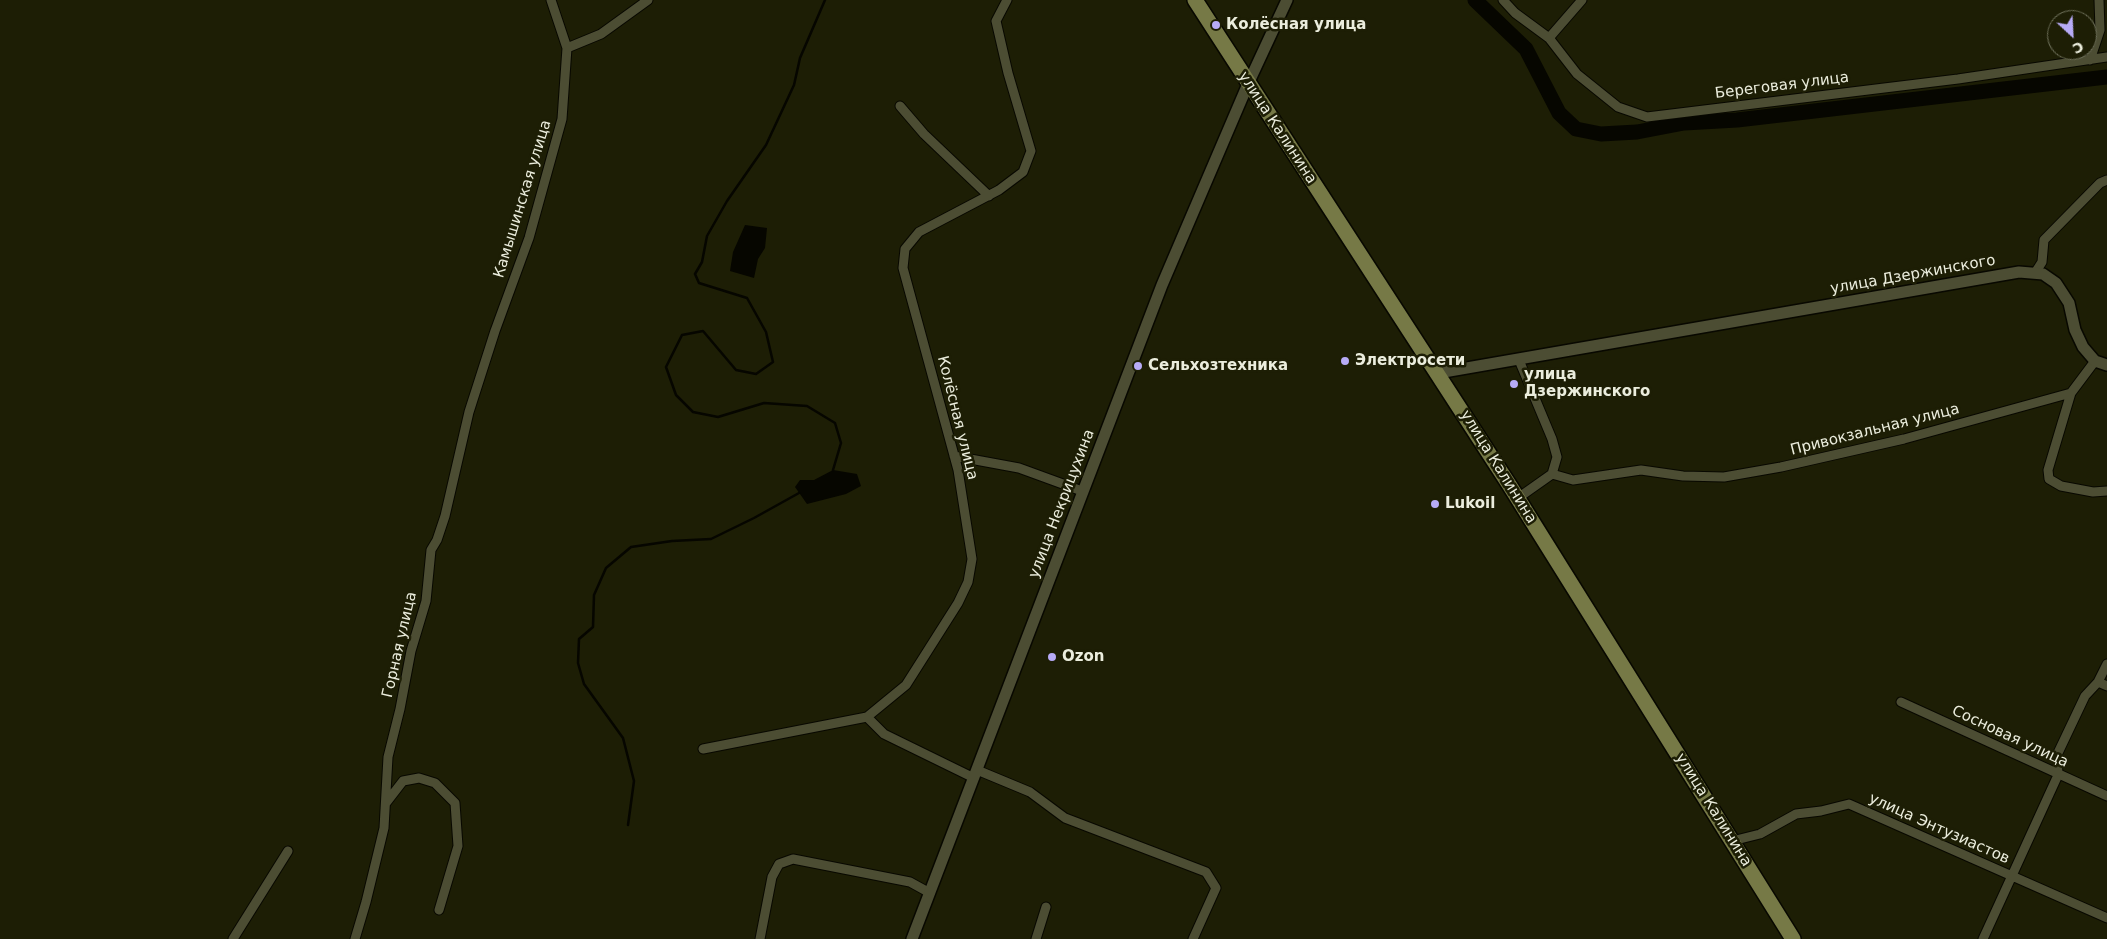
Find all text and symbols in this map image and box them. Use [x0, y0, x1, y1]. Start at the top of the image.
north arrow [2047, 10, 2097, 60]
place label: Колёсная улица [1226, 16, 1366, 34]
marker: Колёсная улица [1210, 19, 1222, 31]
text: С [2070, 38, 2086, 57]
street label: улица Калинина [1234, 69, 1320, 187]
street label: Береговая улица [1714, 69, 1850, 103]
street label: Камышинская улица [490, 118, 556, 280]
street label: улица Дзержинского [1829, 252, 1997, 298]
place label: Электросети [1355, 352, 1465, 370]
street label: Колёсная улица [933, 354, 981, 482]
marker: Электросети [1339, 355, 1351, 367]
place label: Сельхозтехника [1148, 357, 1288, 375]
marker: Сельхозтехника [1132, 360, 1144, 372]
place label: улица Дзержинского [1524, 366, 1650, 401]
marker: улица Дзержинского [1508, 378, 1520, 390]
street label: Привокзальная улица [1789, 400, 1961, 460]
street label: улица Калинина [1456, 407, 1540, 527]
street label: улица Некрицухина [1025, 427, 1099, 581]
place label: Lukoil [1445, 495, 1495, 513]
marker: Lukoil [1429, 498, 1441, 510]
street label: Горная улица [379, 590, 421, 700]
place label: Ozon [1062, 648, 1104, 666]
marker: Ozon [1046, 651, 1058, 663]
street label: Сосновая улица [1949, 702, 2071, 772]
street label: улица Калинина [1671, 750, 1755, 870]
street label: улица Энтузиастов [1866, 790, 2012, 868]

